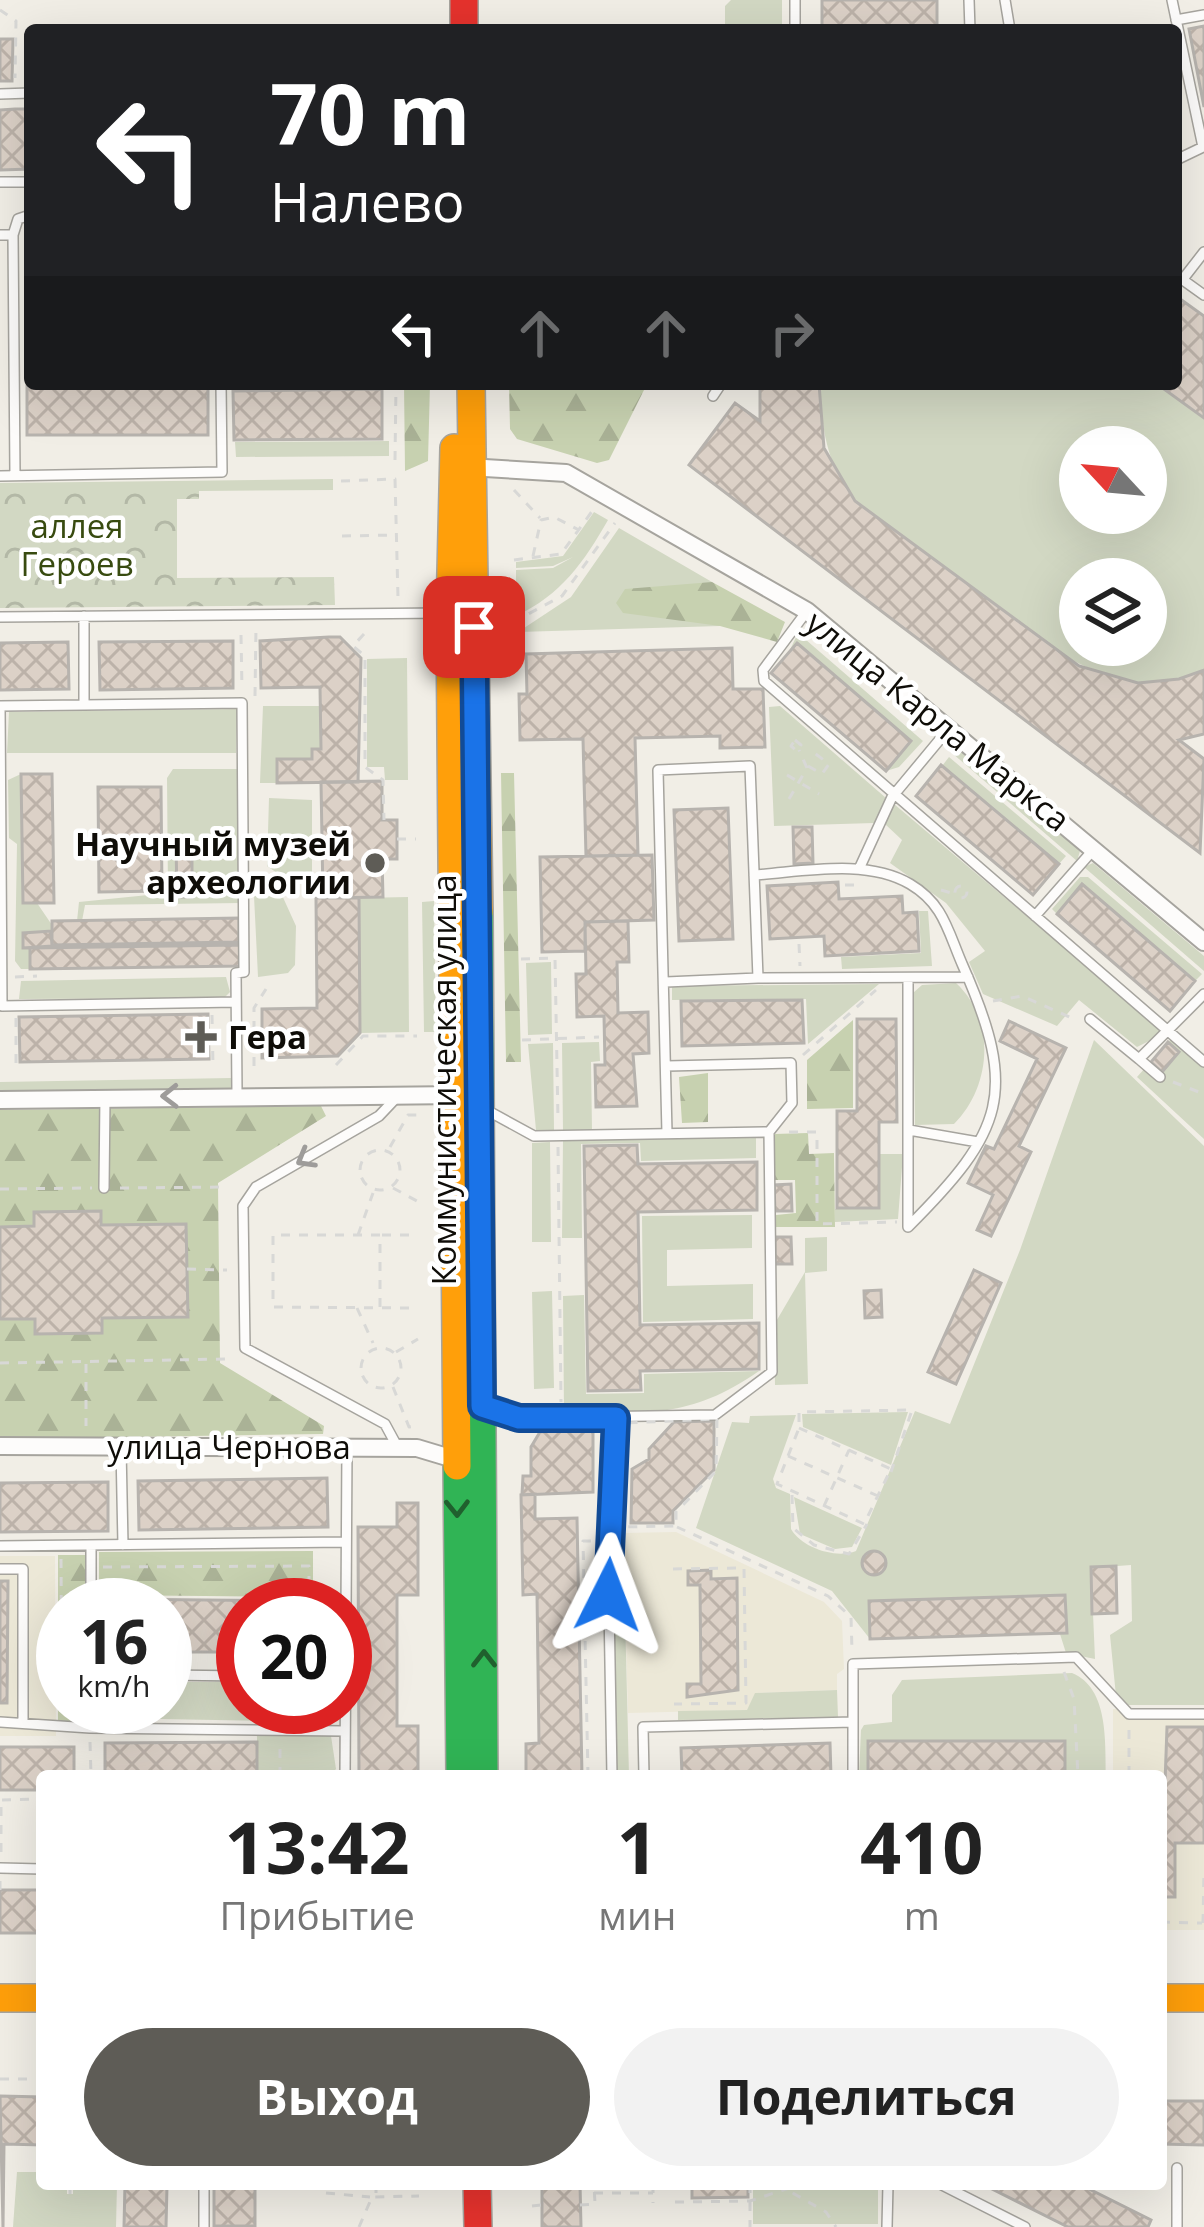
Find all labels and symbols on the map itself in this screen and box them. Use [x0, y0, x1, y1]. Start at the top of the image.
north arrow [1059, 426, 1167, 534]
park label: аллея Героев [20, 503, 134, 586]
pin [423, 576, 525, 678]
street label: улица Карла Маркса [797, 600, 1080, 841]
place label: Научный музей археологии [75, 821, 351, 904]
marker: Научный музей археологии [362, 850, 388, 876]
street label: Коммунистическая улица [421, 874, 466, 1286]
place label: Гера [228, 1014, 307, 1059]
marker: Гера [185, 1021, 217, 1053]
one-way arrow [160, 1082, 179, 1108]
one-way arrow [297, 1144, 318, 1167]
street label: улица Чернова [107, 1424, 351, 1469]
one-way arrow [444, 1499, 470, 1518]
position arrow [545, 1532, 671, 1658]
speed limit sign: 20 [216, 1578, 372, 1734]
one-way arrow [471, 1649, 497, 1667]

